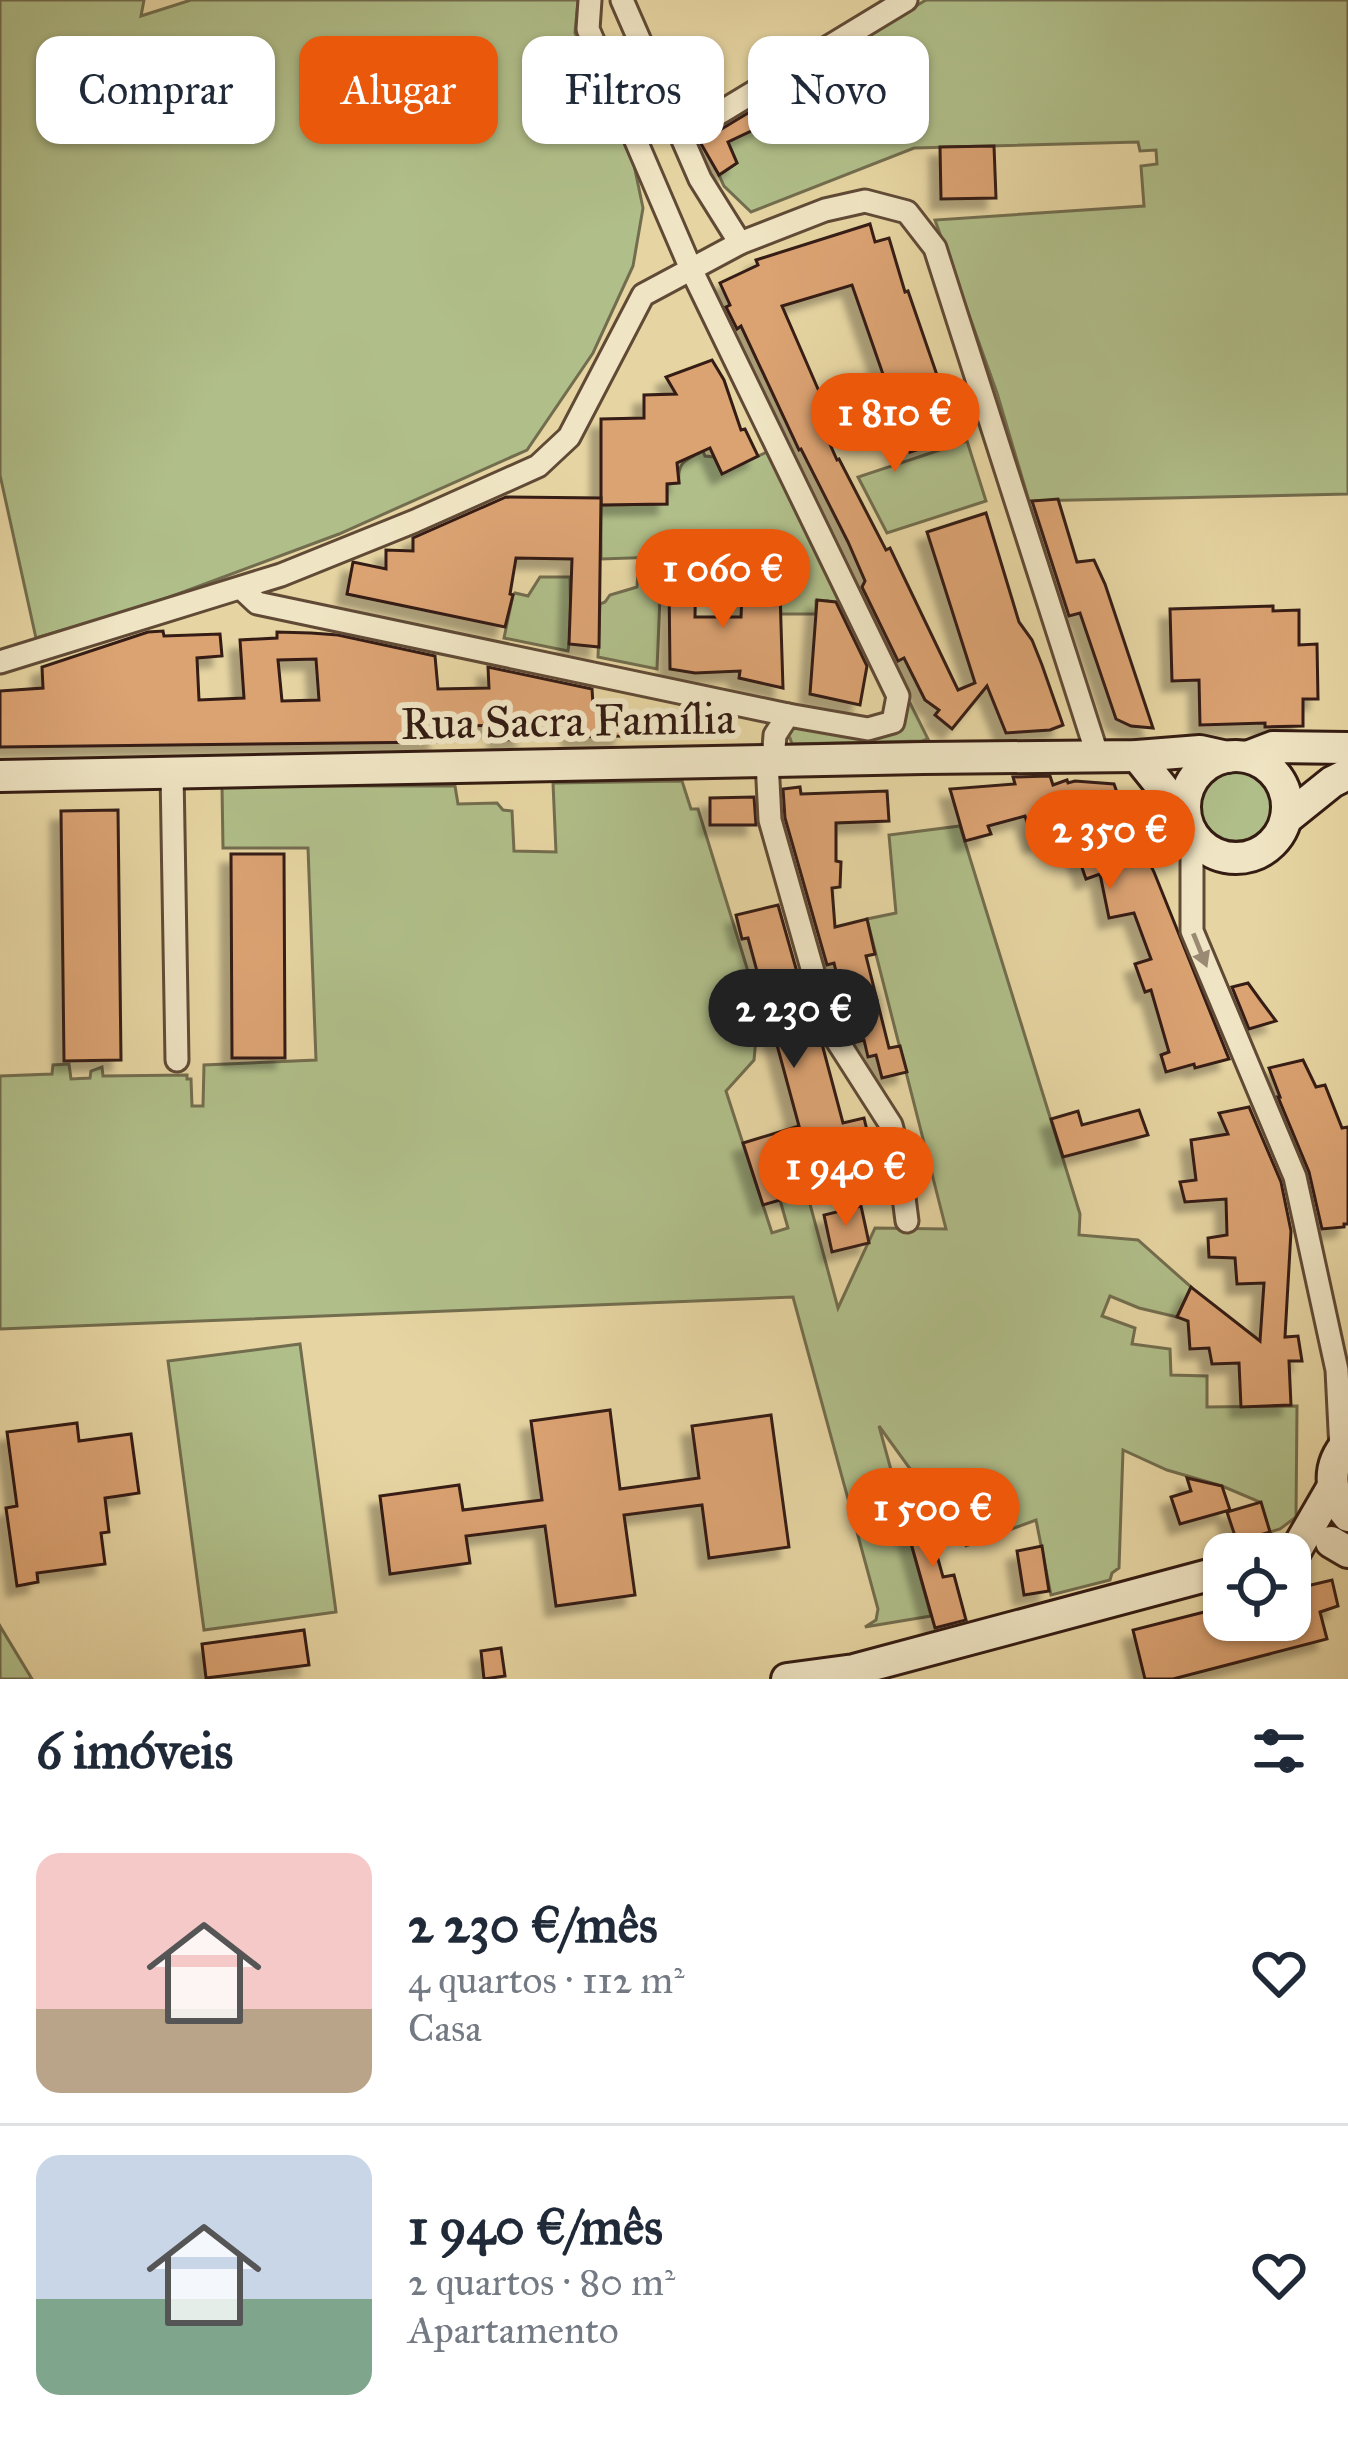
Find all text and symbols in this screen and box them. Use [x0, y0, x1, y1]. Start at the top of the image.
chip: Comprar [36, 36, 275, 144]
chip: Alugar [299, 36, 498, 144]
chip: Filtros [522, 36, 724, 144]
chip: Novo [748, 36, 929, 144]
pin: 1 810 € [784, 373, 1006, 475]
text: 1 810 € [838, 388, 952, 436]
pin: 1 060 € [612, 529, 834, 631]
text: 1 060 € [662, 544, 784, 592]
street label: Rua Sacra Família [400, 690, 736, 751]
pin: 2 350 € [999, 790, 1221, 892]
text: 2 350 € [1052, 805, 1168, 853]
one-way arrow [1191, 932, 1210, 968]
pin: 2 230 € [683, 969, 905, 1071]
text: 2 230 € [735, 984, 853, 1032]
pin: 1 940 € [735, 1127, 957, 1229]
text: 1 940 € [785, 1142, 907, 1190]
pin: 1 500 € [822, 1468, 1044, 1570]
text: 1 500 € [873, 1483, 993, 1531]
map controls [1203, 1533, 1311, 1641]
button: locate [1203, 1533, 1311, 1641]
icon: filters [1246, 1718, 1312, 1784]
text: 6 imóveis [36, 1720, 233, 1782]
text: 2 230 €/mês [408, 1894, 658, 1956]
icon: home [132, 1901, 276, 2045]
icon: heart [1246, 1940, 1312, 2006]
text: 4 quartos · 112 m² [408, 1956, 685, 2004]
text: Casa [408, 2004, 482, 2052]
text: 1 940 €/mês [408, 2196, 663, 2258]
icon: home [132, 2203, 276, 2347]
icon: heart [1246, 2242, 1312, 2308]
text: 2 quartos · 80 m² [408, 2258, 675, 2306]
text: Apartamento [408, 2306, 619, 2354]

